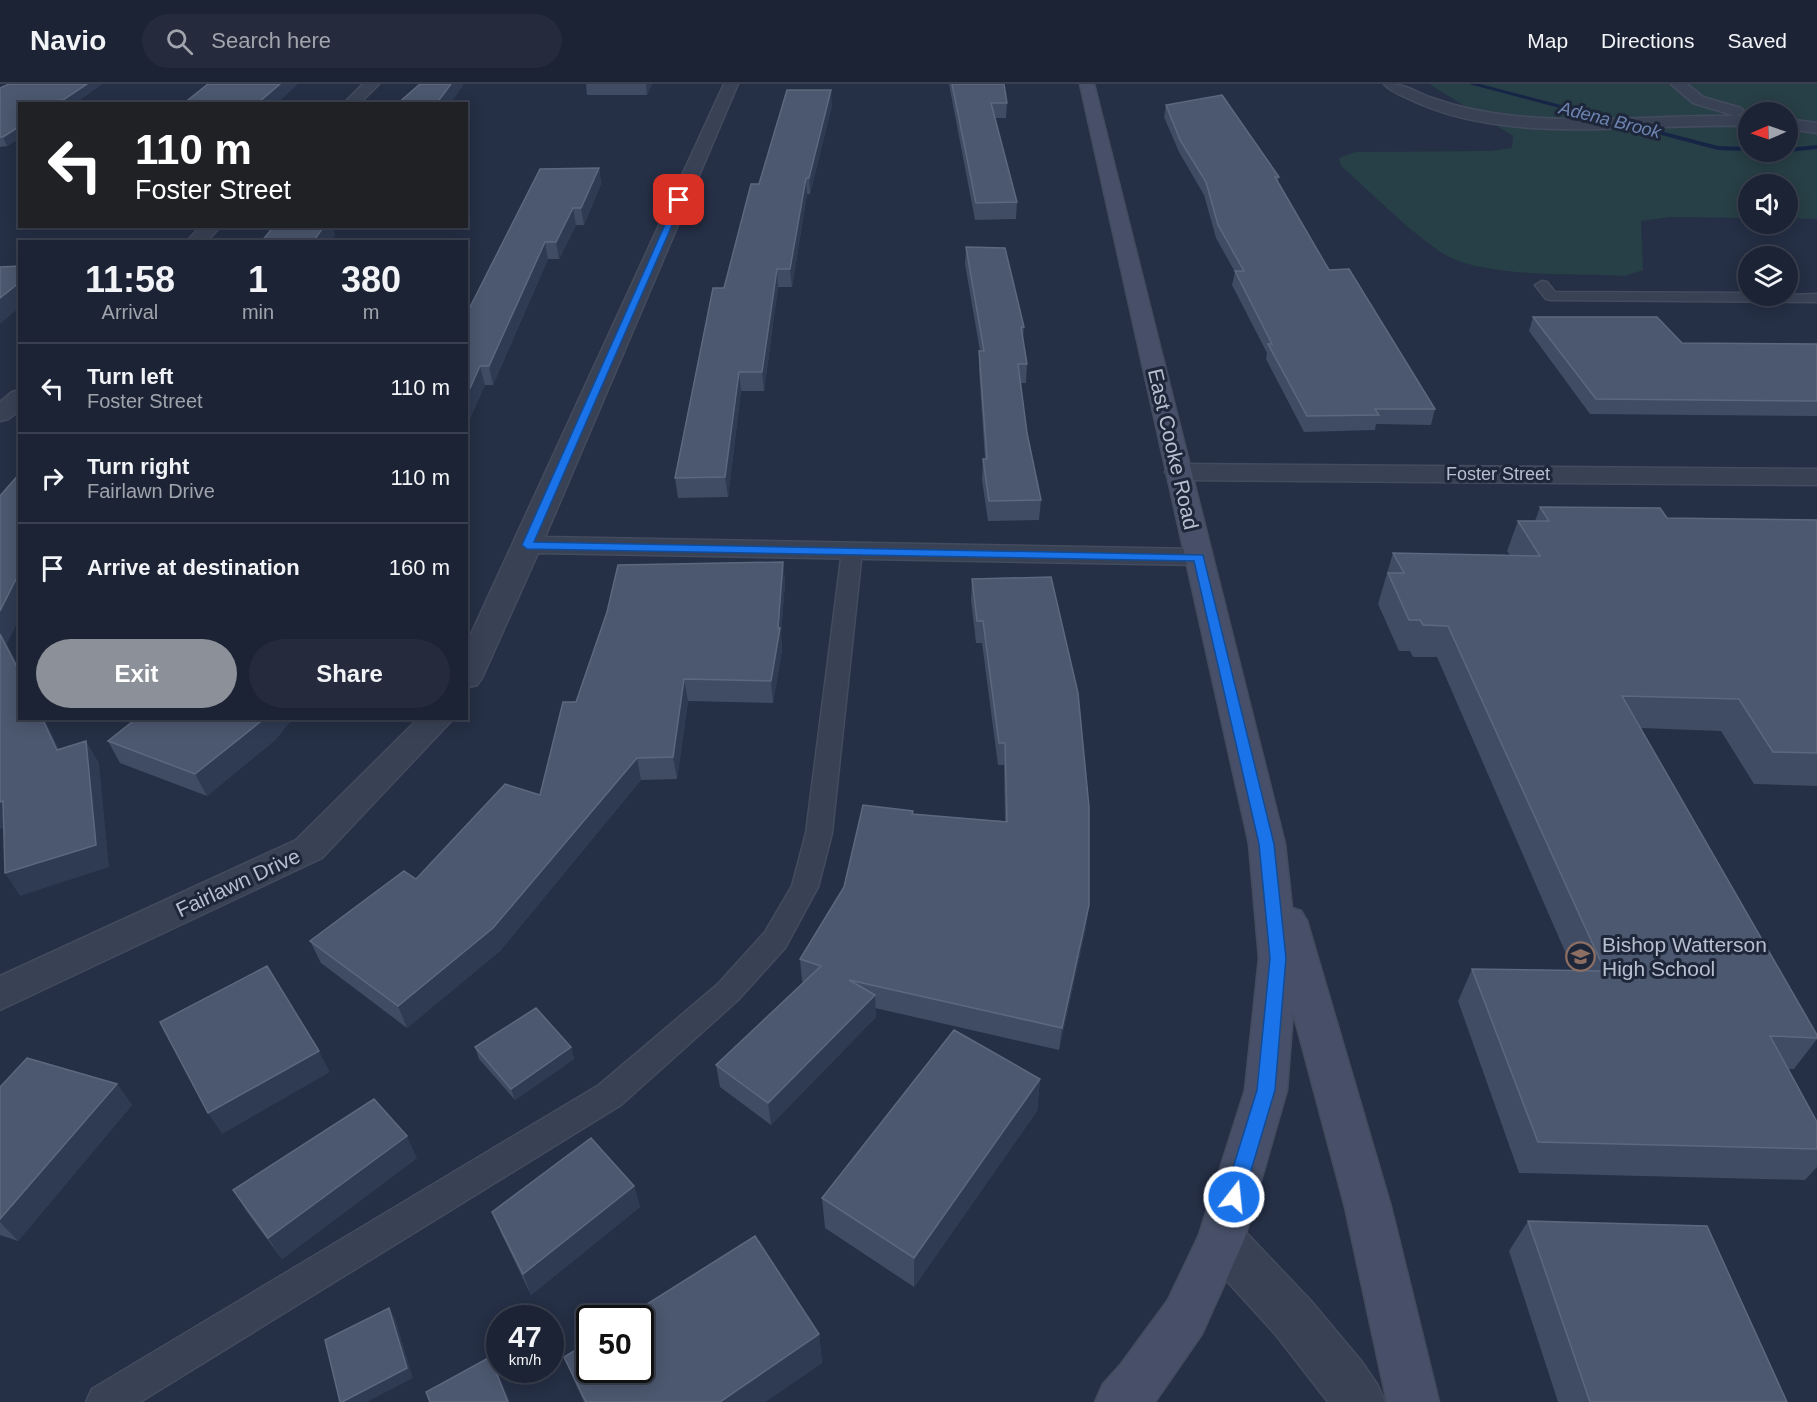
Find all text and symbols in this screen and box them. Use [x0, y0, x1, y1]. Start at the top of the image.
search box [142, 14, 562, 68]
text: Navio [30, 25, 106, 56]
icon: search [163, 25, 196, 58]
text: Search here [211, 28, 331, 53]
text: Map [1527, 29, 1568, 52]
text: Directions [1601, 29, 1694, 52]
text: Saved [1727, 29, 1787, 52]
water label: Adena Brook [1556, 97, 1664, 143]
north arrow [1738, 102, 1798, 162]
map controls [1738, 102, 1798, 306]
icon: left [36, 126, 114, 204]
text: 110 m [135, 126, 252, 173]
pin [653, 174, 704, 225]
button: sound [1738, 174, 1798, 234]
text: Foster Street [135, 175, 291, 205]
icon: arrive [662, 183, 695, 216]
button: layers [1738, 246, 1798, 306]
text: 11:58 [85, 259, 175, 300]
text: 1 [248, 259, 268, 300]
text: 380 [341, 259, 401, 300]
text: Arrival [102, 301, 158, 323]
text: min [242, 301, 274, 323]
text: m [363, 301, 379, 323]
text: Turn left [87, 364, 173, 389]
street label: East Cooke Road [1144, 366, 1203, 532]
icon: left [36, 372, 69, 405]
text: 110 m [390, 375, 450, 400]
text: Foster Street [87, 390, 203, 412]
text: Turn right [87, 454, 189, 479]
icon: right [36, 462, 69, 495]
street label: Foster Street [1446, 464, 1550, 484]
text: 110 m [390, 465, 450, 490]
text: Fairlawn Drive [87, 480, 215, 502]
icon: arrive [36, 552, 69, 585]
text: Arrive at destination [87, 555, 300, 580]
text: 160 m [389, 555, 450, 580]
button: Exit [36, 639, 237, 708]
button: Share [249, 639, 450, 708]
street label: Fairlawn Drive [172, 844, 303, 921]
place label: Bishop Watterson High School [1602, 933, 1767, 980]
school or university icon: Bishop Watterson High School [1565, 941, 1597, 973]
position arrow [1202, 1165, 1266, 1229]
speed limit sign: 50 [576, 1305, 654, 1383]
text: 47 [508, 1320, 542, 1353]
text: km/h [509, 1351, 541, 1368]

